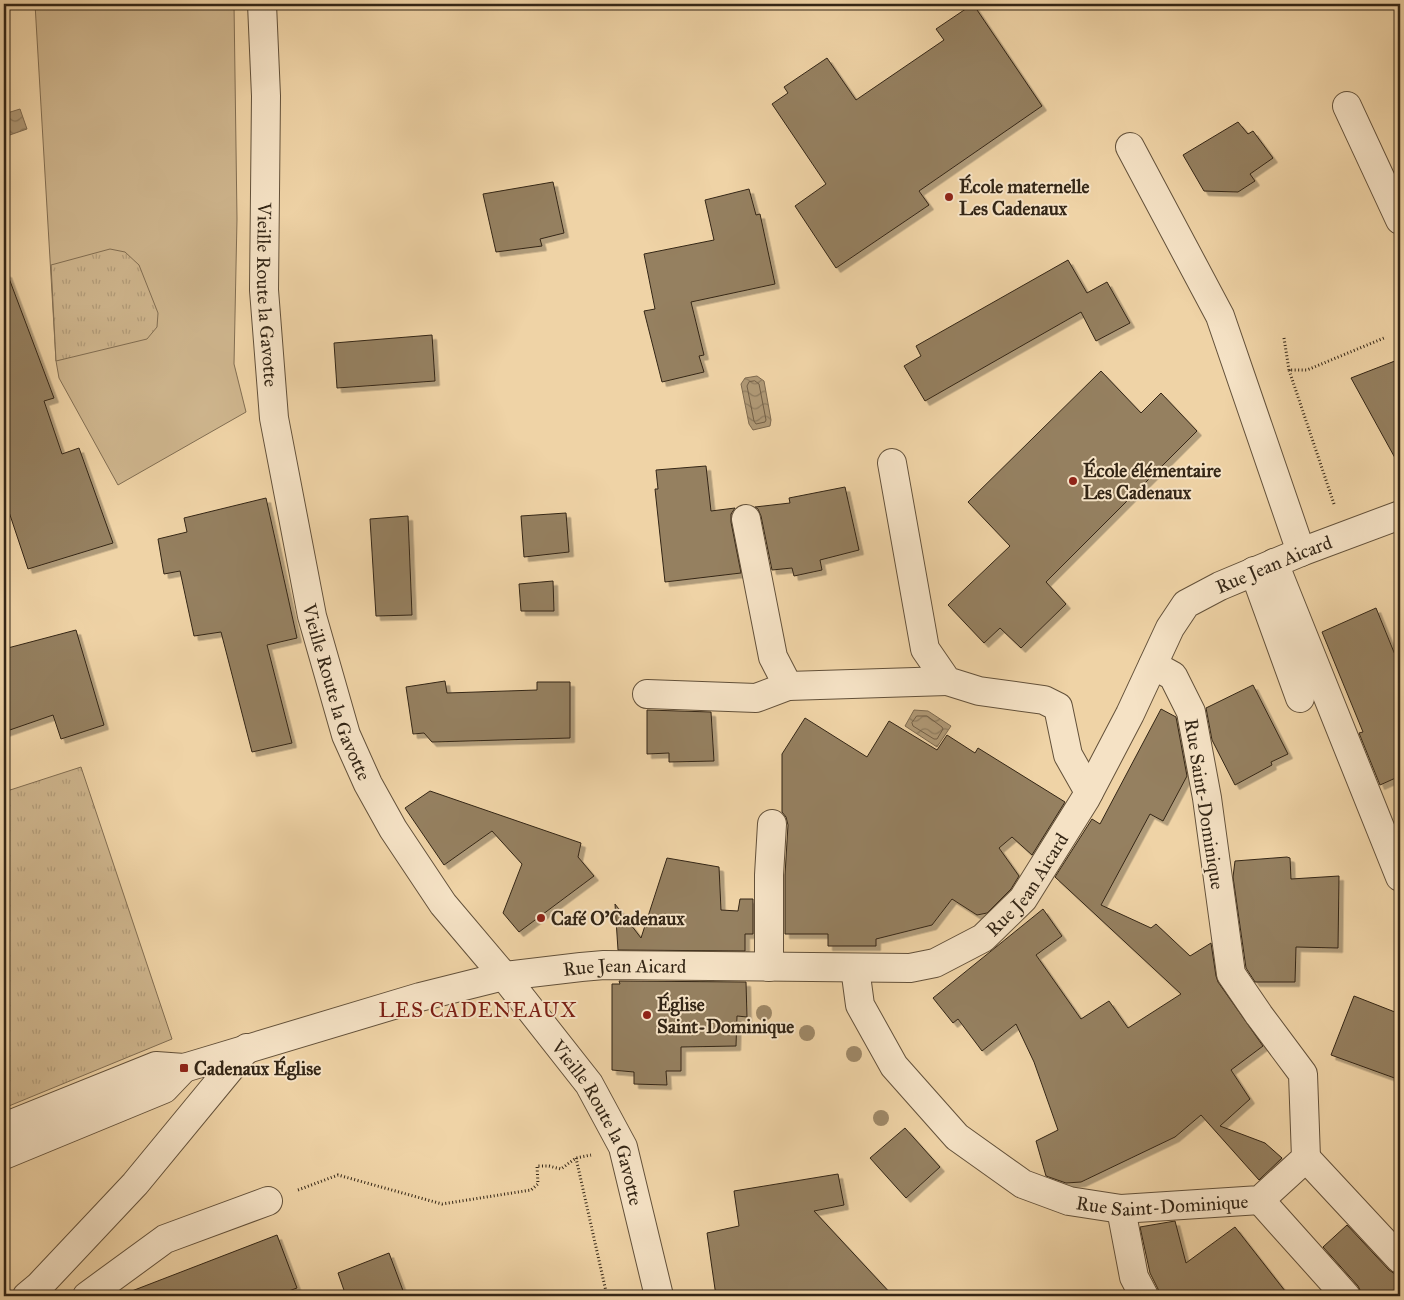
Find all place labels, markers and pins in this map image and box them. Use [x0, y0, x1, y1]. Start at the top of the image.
place label: École maternelle Les Cadenaux [959, 173, 1090, 220]
marker: École maternelle Les Cadenaux [943, 191, 955, 203]
place label: École élémentaire Les Cadenaux [1083, 457, 1221, 504]
marker: École élémentaire Les Cadenaux [1067, 475, 1079, 487]
place label: Café O'Cadenaux [551, 907, 685, 930]
marker: Café O'Cadenaux [535, 912, 547, 924]
place label: Église Saint-Dominique [657, 991, 794, 1039]
marker: Église Saint-Dominique [641, 1009, 653, 1021]
place label: Cadenaux Église [194, 1055, 321, 1081]
marker: Cadenaux Église [178, 1062, 190, 1074]

